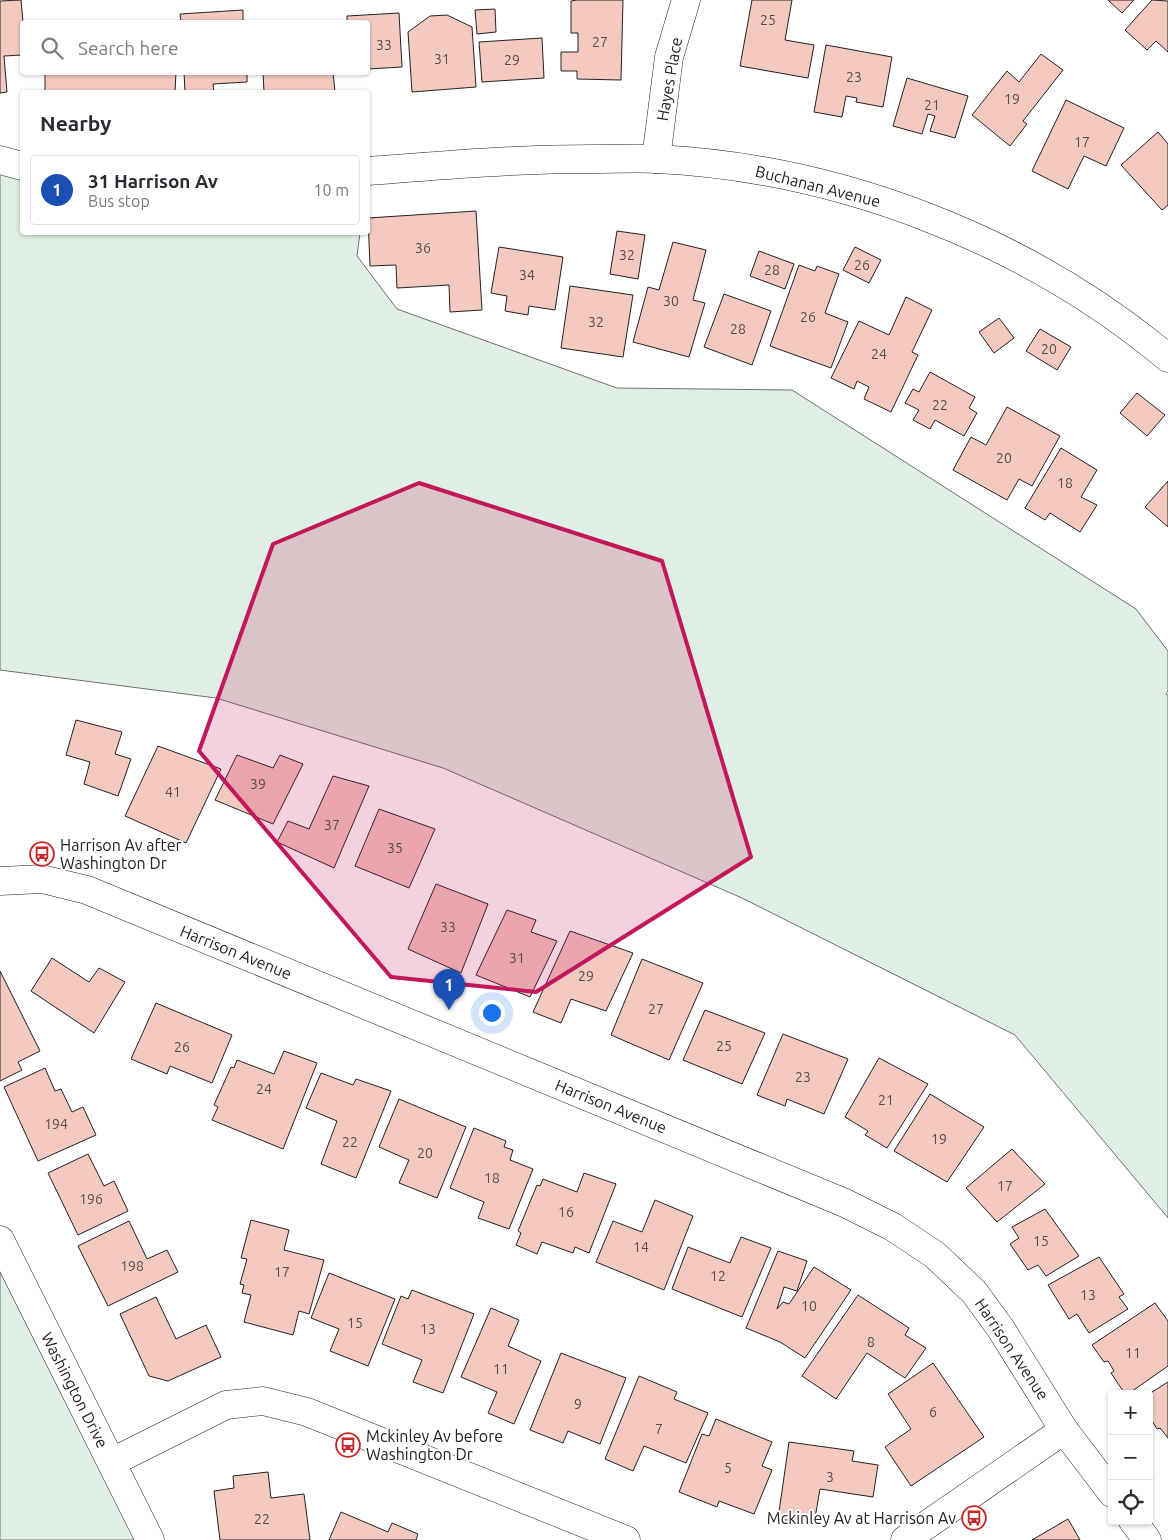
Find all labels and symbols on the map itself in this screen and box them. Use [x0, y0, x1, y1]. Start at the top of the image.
house number: 25 [760, 12, 776, 28]
house number: 27 [592, 34, 608, 50]
street label: Hayes Place [653, 36, 685, 122]
house number: 33 [376, 37, 392, 53]
house number: 31 [434, 51, 450, 67]
house number: 29 [504, 52, 520, 68]
house number: 23 [846, 69, 862, 85]
house number: 19 [1004, 91, 1020, 107]
house number: 21 [924, 97, 940, 113]
house number: 17 [1074, 134, 1090, 150]
street label: Buchanan Avenue [754, 162, 882, 210]
house number: 36 [415, 240, 431, 256]
house number: 32 [619, 247, 635, 263]
house number: 26 [854, 257, 870, 273]
house number: 28 [764, 262, 780, 278]
house number: 34 [519, 267, 535, 283]
house number: 30 [663, 293, 679, 309]
house number: 26 [800, 309, 816, 325]
house number: 32 [588, 314, 604, 330]
house number: 28 [730, 321, 746, 337]
house number: 20 [1041, 341, 1057, 357]
house number: 24 [871, 346, 887, 362]
house number: 22 [932, 397, 948, 413]
house number: 20 [996, 450, 1012, 466]
house number: 18 [1057, 475, 1073, 491]
house number: 39 [250, 776, 266, 792]
house number: 41 [165, 784, 181, 800]
house number: 37 [324, 817, 340, 833]
place label: Harrison Av after Washington Dr [60, 836, 182, 872]
house number: 35 [387, 840, 403, 856]
bus stop icon: Harrison Av after Washington Dr [29, 841, 55, 867]
house number: 33 [440, 919, 456, 935]
street label: Harrison Avenue [178, 921, 294, 983]
house number: 31 [509, 950, 525, 966]
house number: 29 [578, 968, 594, 984]
pin: 1 [433, 969, 465, 1010]
your location [479, 1000, 505, 1026]
house number: 27 [648, 1001, 664, 1017]
house number: 25 [716, 1038, 732, 1054]
house number: 26 [174, 1039, 190, 1055]
house number: 23 [795, 1069, 811, 1085]
street label: Harrison Avenue [553, 1075, 669, 1137]
house number: 24 [256, 1081, 272, 1097]
house number: 21 [878, 1092, 894, 1108]
house number: 194 [44, 1116, 68, 1132]
house number: 19 [931, 1131, 947, 1147]
house number: 22 [342, 1134, 358, 1150]
house number: 20 [417, 1145, 433, 1161]
house number: 18 [484, 1170, 500, 1186]
house number: 17 [997, 1178, 1013, 1194]
house number: 196 [79, 1191, 103, 1207]
house number: 16 [558, 1204, 574, 1220]
house number: 15 [1033, 1233, 1049, 1249]
house number: 14 [633, 1239, 649, 1255]
house number: 198 [120, 1258, 144, 1274]
house number: 17 [274, 1264, 290, 1280]
house number: 12 [710, 1268, 726, 1284]
house number: 13 [1080, 1287, 1096, 1303]
street label: Harrison Avenue [971, 1295, 1053, 1403]
house number: 10 [801, 1298, 817, 1314]
house number: 15 [347, 1315, 363, 1331]
house number: 13 [420, 1321, 436, 1337]
street label: Washington Drive [38, 1329, 112, 1451]
house number: 8 [867, 1334, 875, 1350]
house number: 11 [1125, 1345, 1141, 1361]
house number: 11 [493, 1361, 509, 1377]
house number: 9 [574, 1396, 582, 1412]
house number: 6 [929, 1404, 937, 1420]
house number: 7 [655, 1421, 663, 1437]
place label: Mckinley Av before Washington Dr [366, 1427, 503, 1463]
bus stop icon: Mckinley Av before Washington Dr [335, 1432, 361, 1458]
house number: 5 [724, 1460, 732, 1476]
house number: 3 [826, 1469, 834, 1485]
bus stop icon: Mckinley Av at Harrison Av [961, 1505, 987, 1531]
place label: Mckinley Av at Harrison Av [767, 1509, 956, 1527]
house number: 22 [254, 1511, 270, 1527]

